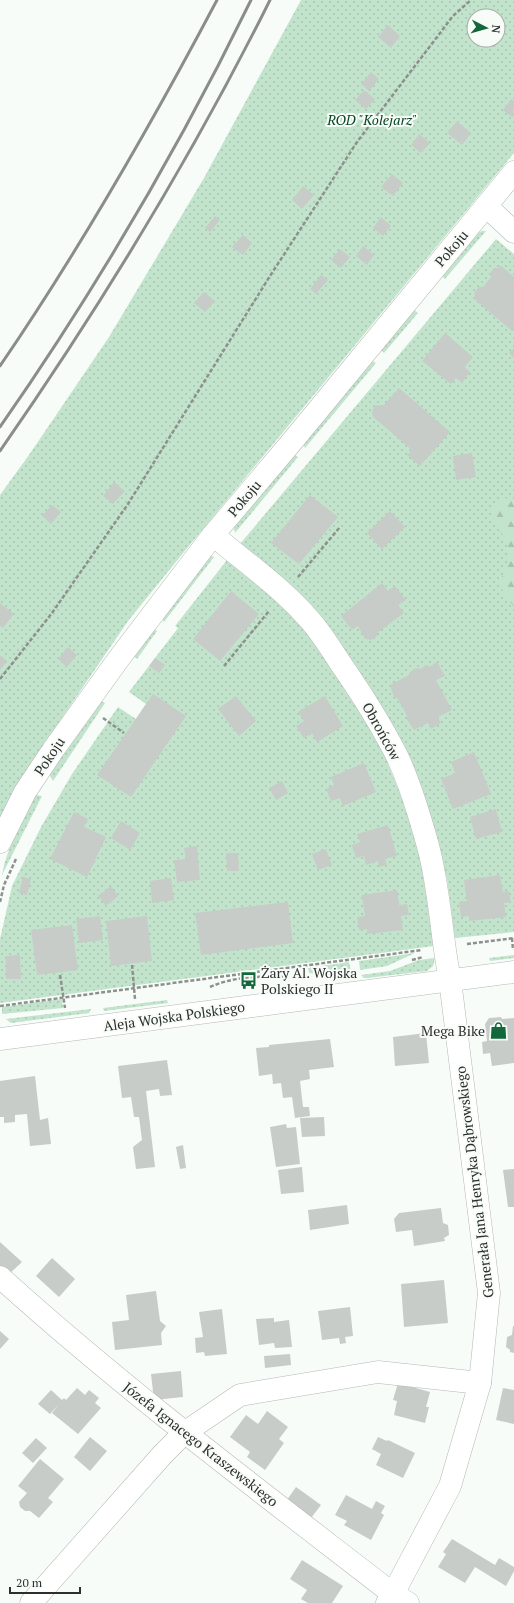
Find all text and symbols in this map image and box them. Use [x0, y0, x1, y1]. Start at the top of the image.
north arrow [466, 8, 506, 48]
text: N [488, 24, 503, 35]
park label: ROD "Kolejarz" [326, 110, 417, 129]
street label: Pokoju [430, 226, 472, 270]
street label: Pokoju [223, 476, 265, 520]
street label: Obrońców [358, 699, 406, 764]
street label: Pokoju [29, 733, 69, 779]
place label: Żary Al. Wojska Polskiego II [261, 963, 357, 998]
bus stop icon: Żary Al. Wojska Polskiego II [238, 970, 258, 990]
street label: Aleja Wojska Polskiego [102, 997, 246, 1035]
shop icon: Mega Bike [488, 1020, 508, 1040]
place label: Mega Bike [421, 1021, 485, 1040]
street label: Generała Jana Henryka Dąbrowskiego [450, 1065, 498, 1299]
street label: Józefa Ignacego Kraszewskiego [120, 1377, 283, 1511]
scale bar [10, 1569, 80, 1595]
text: 20 m [16, 1575, 43, 1590]

